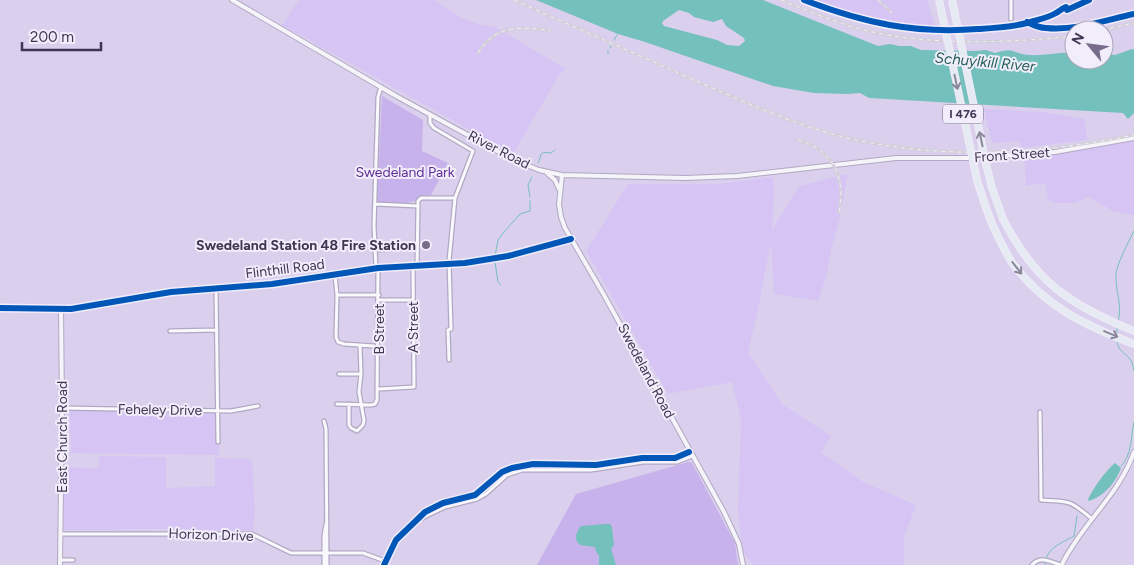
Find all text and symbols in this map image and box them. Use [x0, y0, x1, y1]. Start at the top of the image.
scale bar [22, 20, 101, 52]
north arrow [1064, 20, 1114, 70]
text: 200 m [30, 28, 74, 46]
text: N [1068, 30, 1088, 48]
water label: Schuylkill River [934, 49, 1037, 75]
one-way arrow [952, 73, 962, 89]
road number: I 476 [943, 105, 983, 124]
street label: River Road [465, 127, 533, 173]
one-way arrow [976, 131, 985, 147]
street label: Front Street [973, 144, 1051, 166]
park label: Swedeland Park [355, 164, 455, 181]
place label: Swedeland Station 48 Fire Station [196, 237, 416, 254]
marker: Swedeland Station 48 Fire Station [420, 239, 432, 251]
street label: Flinthill Road [244, 256, 326, 282]
one-way arrow [1012, 261, 1023, 274]
street label: A Street [405, 301, 422, 353]
street label: B Street [371, 303, 388, 355]
street label: Swedeland Road [614, 321, 678, 421]
one-way arrow [1103, 330, 1118, 340]
street label: East Church Road [54, 381, 71, 493]
street label: Feheley Drive [118, 401, 203, 419]
street label: Horizon Drive [168, 525, 254, 545]

